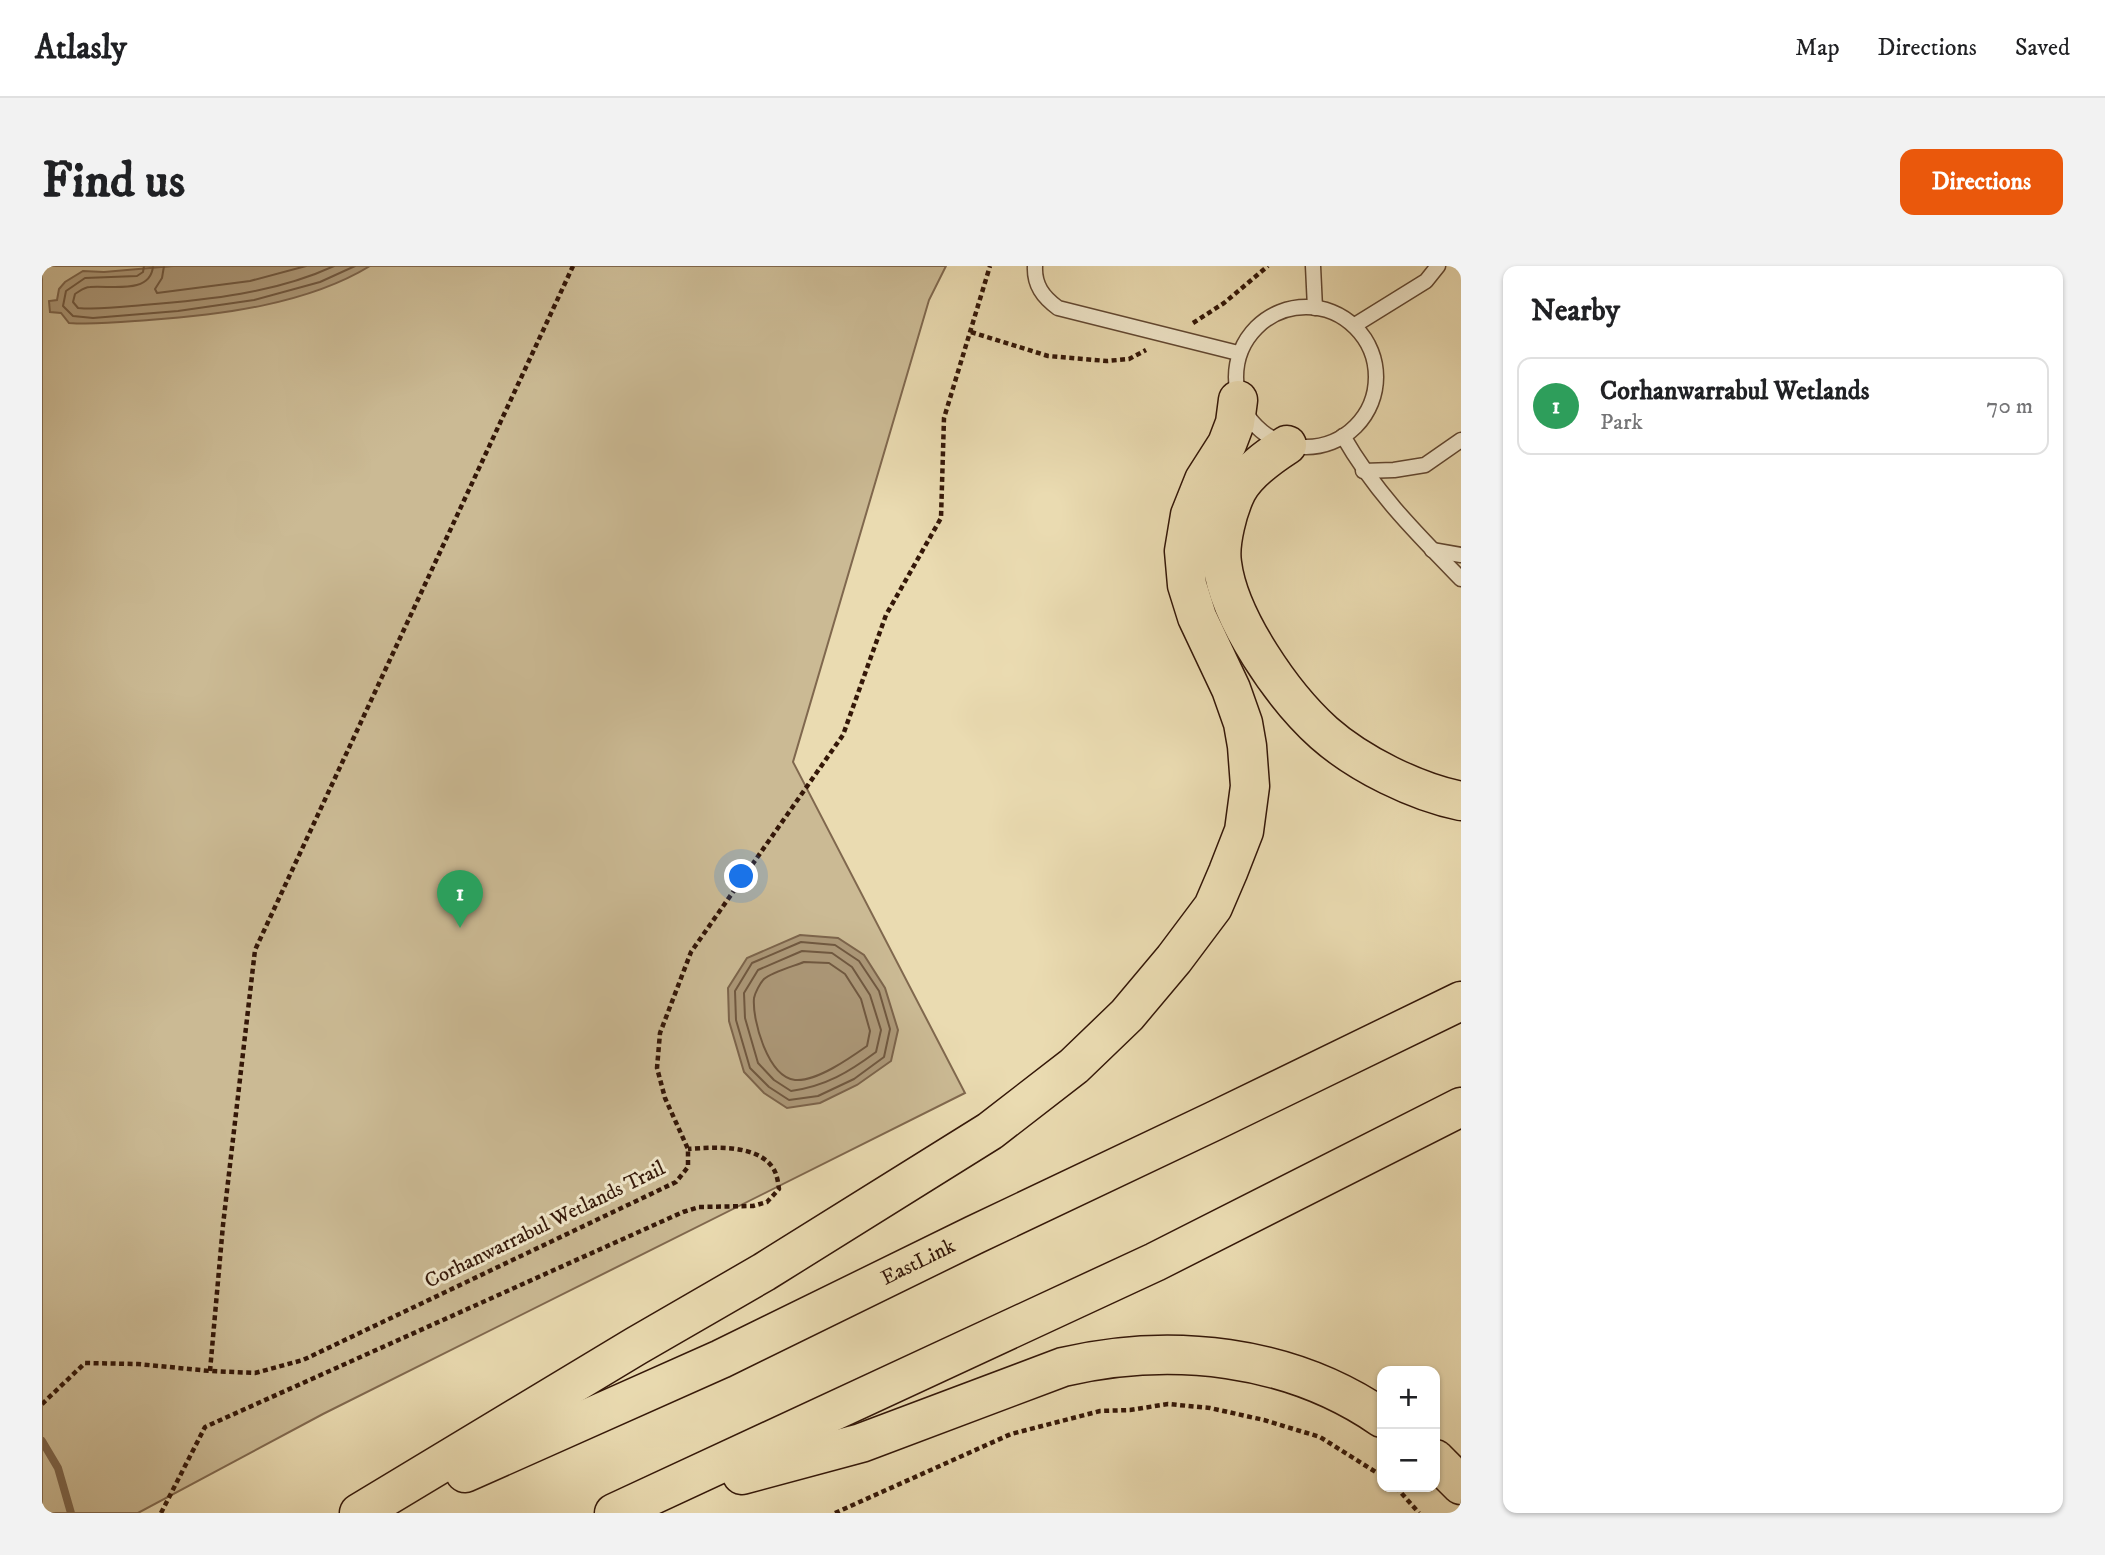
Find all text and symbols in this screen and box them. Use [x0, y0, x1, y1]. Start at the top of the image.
text: Atlasly [35, 28, 127, 69]
text: Map [1795, 33, 1840, 63]
text: Directions [1878, 33, 1977, 63]
text: Saved [2015, 33, 2070, 63]
button: Directions [1900, 149, 2063, 215]
text: Find us [42, 151, 185, 213]
text: Nearby [1531, 293, 1620, 330]
text: Corhanwarrabul Wetlands [1600, 375, 1869, 408]
text: 1 [1552, 392, 1560, 421]
text: 70 m [1986, 392, 2033, 421]
text: Park [1600, 408, 1643, 437]
your location [724, 859, 758, 893]
pin: 1 [437, 870, 483, 928]
street label: Corhanwarrabul Wetlands Trail [421, 1155, 670, 1295]
street label: EastLink [877, 1233, 960, 1291]
map controls [1377, 1366, 1440, 1492]
button: + [1377, 1366, 1440, 1429]
button: − [1377, 1429, 1440, 1492]

